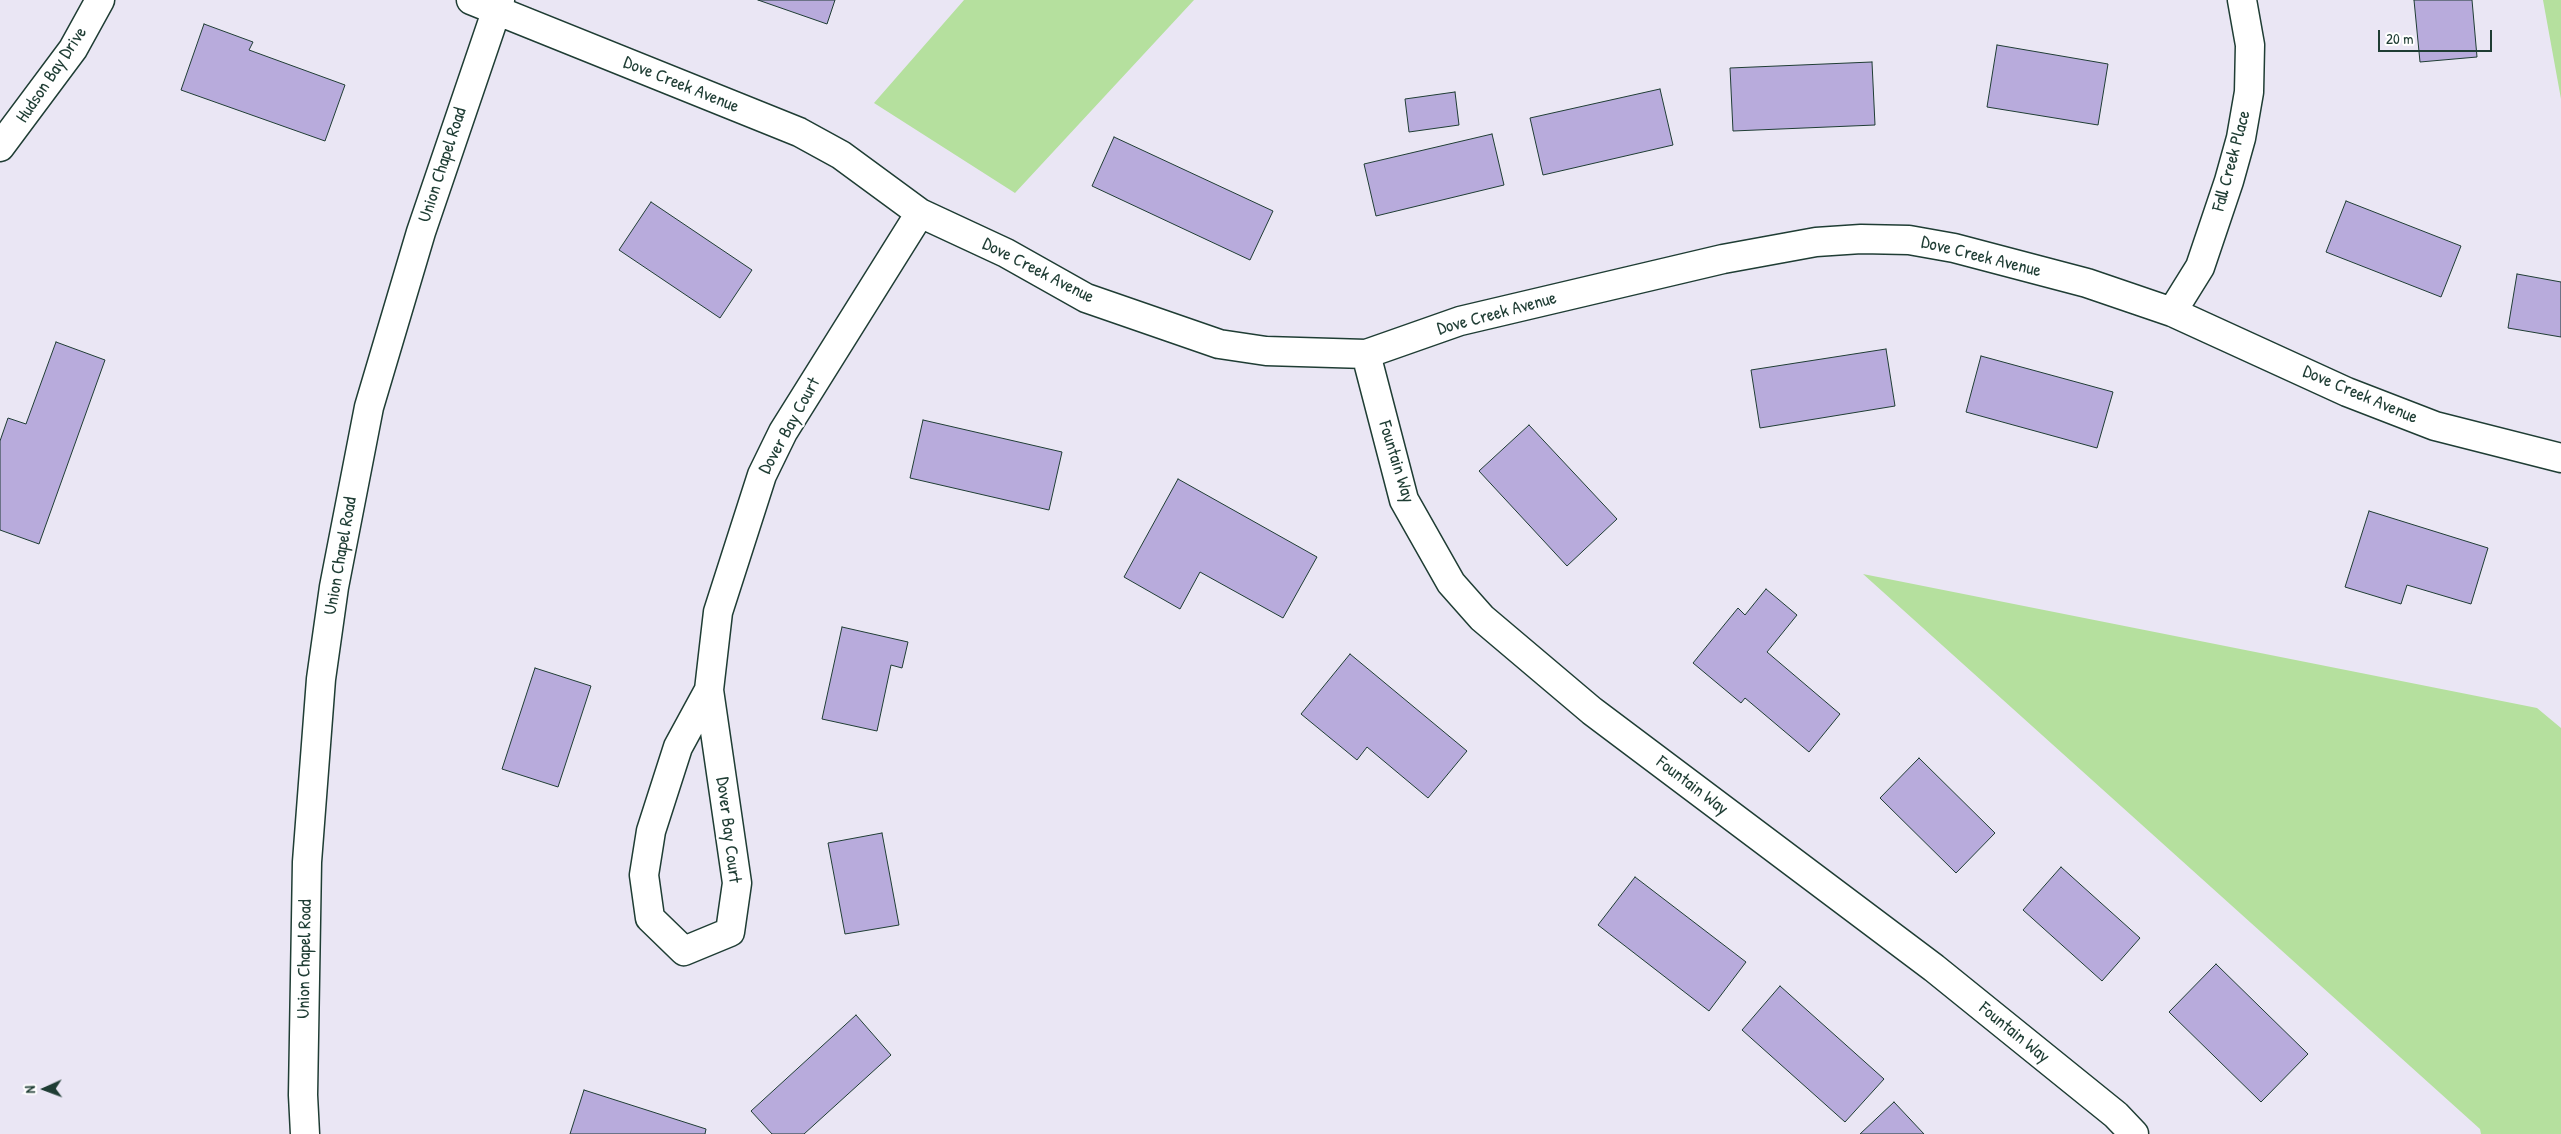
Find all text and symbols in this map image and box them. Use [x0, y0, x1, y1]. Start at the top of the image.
scale bar [2381, 20, 2495, 52]
street label: Hudson Bay Drive [12, 23, 92, 127]
text: 20 m [2386, 28, 2413, 49]
street label: Dove Creek Avenue [620, 52, 742, 118]
street label: Union Chapel Road [414, 105, 472, 225]
street label: Fall Creek Place [2208, 108, 2256, 214]
street label: Dove Creek Avenue [1919, 232, 2043, 282]
street label: Dove Creek Avenue [978, 234, 1098, 308]
street label: Dove Creek Avenue [1435, 288, 1559, 340]
street label: Dove Creek Avenue [2299, 361, 2421, 429]
street label: Dover Bay Court [755, 374, 825, 478]
street label: Fountain Way [1373, 418, 1419, 506]
street label: Union Chapel Road [320, 495, 362, 617]
street label: Fountain Way [1652, 752, 1732, 820]
street label: Dover Bay Court [711, 776, 745, 884]
street label: Union Chapel Road [293, 899, 317, 1019]
street label: Fountain Way [1974, 998, 2054, 1068]
north arrow [20, 1064, 70, 1114]
text: N [20, 1085, 39, 1094]

